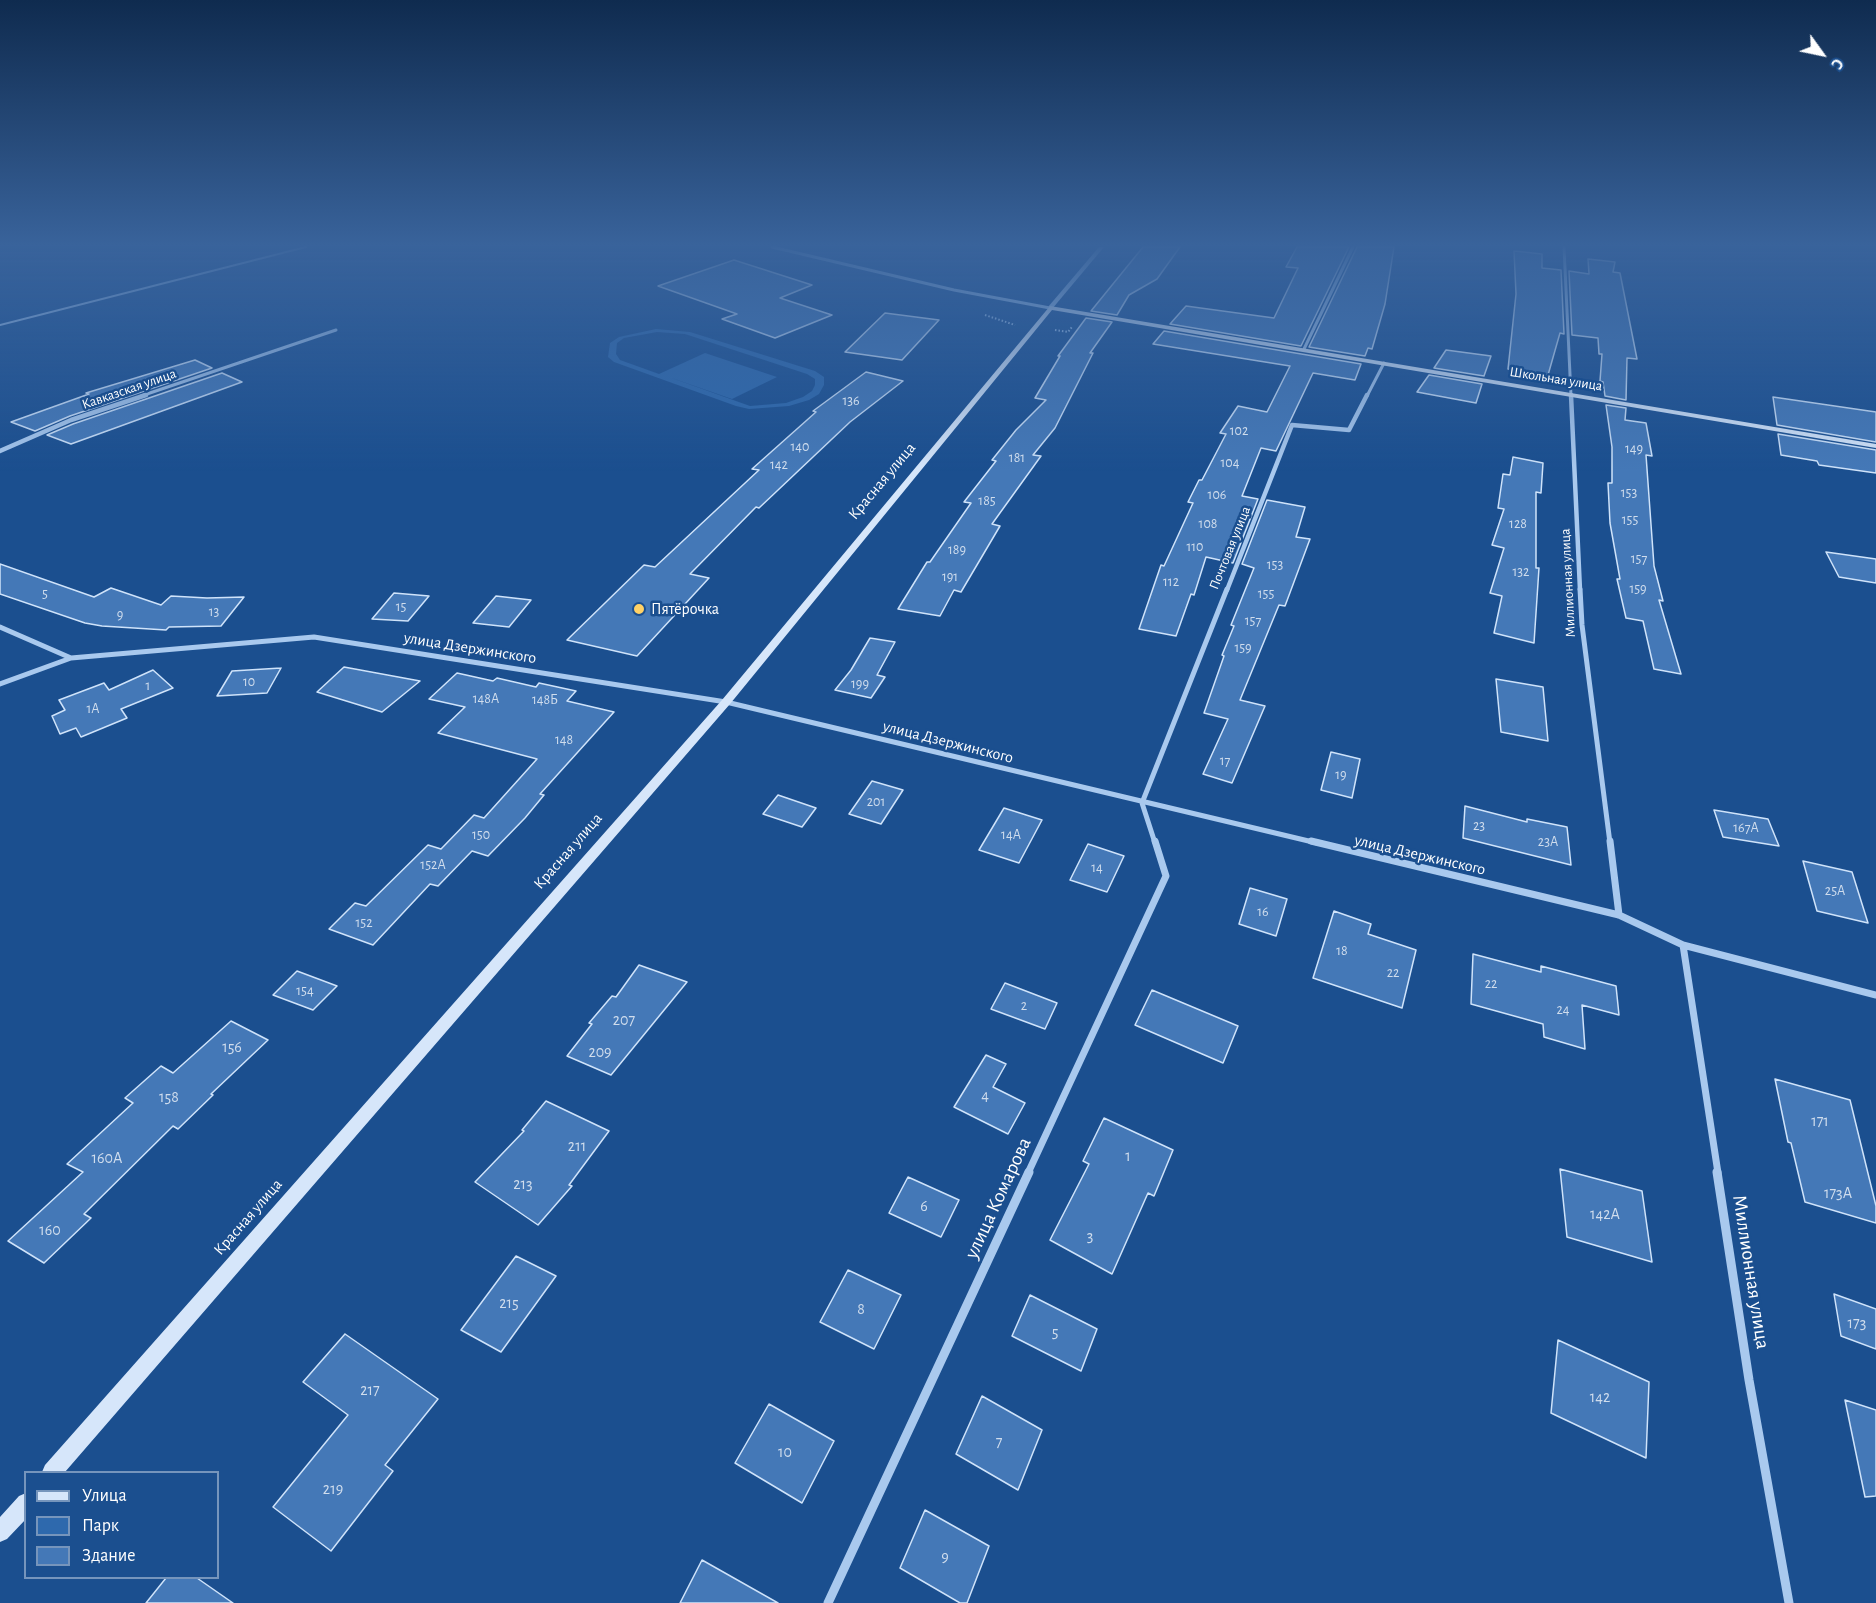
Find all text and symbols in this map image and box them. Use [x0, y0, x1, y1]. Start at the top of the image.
north arrow [1792, 24, 1852, 84]
text: С [1828, 56, 1846, 72]
street label: Школьная улица [1508, 363, 1604, 395]
street label: Кавказская улица [80, 365, 178, 413]
house number: 136 [842, 393, 860, 409]
house number: 102 [1230, 423, 1248, 439]
house number: 140 [791, 439, 809, 455]
street label: Красная улица [844, 439, 920, 523]
house number: 149 [1625, 441, 1643, 457]
house number: 181 [1009, 450, 1025, 466]
house number: 104 [1221, 455, 1239, 471]
house number: 142 [770, 457, 788, 473]
house number: 153 [1621, 485, 1637, 501]
house number: 106 [1208, 487, 1226, 503]
house number: 185 [978, 493, 996, 509]
street label: Почтовая улица [1206, 504, 1254, 592]
house number: 155 [1622, 512, 1638, 528]
house number: 108 [1199, 516, 1217, 532]
house number: 128 [1509, 516, 1527, 532]
street label: Миллионная улица [1557, 528, 1579, 638]
house number: 110 [1186, 539, 1204, 555]
house number: 189 [948, 542, 966, 558]
house number: 157 [1631, 551, 1647, 567]
house number: 153 [1267, 557, 1283, 573]
house number: 132 [1513, 564, 1529, 580]
house number: 191 [942, 569, 958, 585]
house number: 112 [1163, 574, 1179, 590]
house number: 159 [1629, 581, 1647, 597]
house number: 5 [42, 586, 48, 602]
house number: 155 [1258, 586, 1274, 602]
house number: 15 [396, 599, 406, 615]
place label: Пятёрочка [651, 599, 719, 619]
marker: Пятёрочка [632, 602, 646, 616]
house number: 13 [209, 604, 219, 620]
house number: 9 [117, 607, 123, 623]
house number: 157 [1245, 613, 1261, 629]
street label: улица Дзержинского [402, 628, 538, 668]
house number: 159 [1234, 640, 1252, 656]
house number: 10 [243, 674, 255, 690]
house number: 199 [851, 676, 869, 692]
house number: 1 [146, 678, 150, 694]
house number: 148А [473, 691, 499, 707]
house number: 148Б [532, 692, 558, 708]
house number: 1А [86, 701, 100, 717]
street label: улица Дзержинского [881, 716, 1015, 768]
house number: 148 [555, 732, 573, 748]
house number: 17 [1220, 753, 1230, 769]
house number: 19 [1335, 767, 1347, 783]
house number: 201 [867, 794, 885, 810]
street label: Красная улица [530, 809, 606, 893]
house number: 23 [1473, 818, 1485, 834]
house number: 167А [1733, 820, 1759, 836]
house number: 150 [472, 827, 490, 843]
house number: 14А [1001, 827, 1021, 843]
street label: улица Дзержинского [1353, 831, 1487, 879]
house number: 23А [1538, 834, 1558, 850]
house number: 152А [420, 857, 446, 873]
house number: 14 [1091, 860, 1103, 876]
house number: 25А [1825, 883, 1845, 899]
house number: 16 [1257, 904, 1269, 920]
house number: 152 [355, 915, 373, 931]
house number: 18 [1336, 943, 1348, 959]
house number: 22 [1387, 965, 1399, 981]
house number: 22 [1485, 976, 1497, 992]
house number: 154 [296, 983, 314, 999]
house number: 2 [1021, 998, 1027, 1014]
house number: 24 [1556, 1002, 1570, 1018]
house number: 207 [613, 1010, 635, 1030]
house number: 156 [222, 1037, 242, 1057]
house number: 209 [588, 1042, 612, 1062]
house number: 4 [981, 1085, 989, 1105]
house number: 158 [159, 1087, 179, 1107]
house number: 171 [1811, 1111, 1829, 1131]
street label: улица Комарова [959, 1134, 1037, 1262]
house number: 211 [568, 1136, 586, 1156]
house number: 1 [1125, 1146, 1131, 1166]
house number: 160А [92, 1148, 122, 1168]
house number: 213 [513, 1174, 533, 1194]
street label: Красная улица [210, 1175, 286, 1259]
house number: 173А [1824, 1183, 1852, 1203]
street label: Миллионная улица [1727, 1193, 1775, 1351]
house number: 6 [920, 1196, 928, 1216]
house number: 142А [1590, 1204, 1620, 1224]
house number: 160 [39, 1220, 61, 1240]
house number: 3 [1087, 1226, 1093, 1246]
house number: 215 [499, 1293, 519, 1313]
house number: 8 [857, 1299, 865, 1319]
house number: 173 [1848, 1313, 1866, 1333]
house number: 5 [1052, 1322, 1058, 1342]
house number: 217 [360, 1380, 380, 1400]
house number: 142 [1590, 1387, 1610, 1407]
house number: 7 [996, 1432, 1002, 1452]
house number: 10 [778, 1442, 792, 1462]
legend [24, 1471, 219, 1579]
house number: 219 [323, 1479, 343, 1499]
text: Улица [82, 1487, 127, 1505]
text: Парк [82, 1517, 119, 1535]
text: Здание [82, 1547, 136, 1565]
house number: 9 [941, 1547, 949, 1567]

